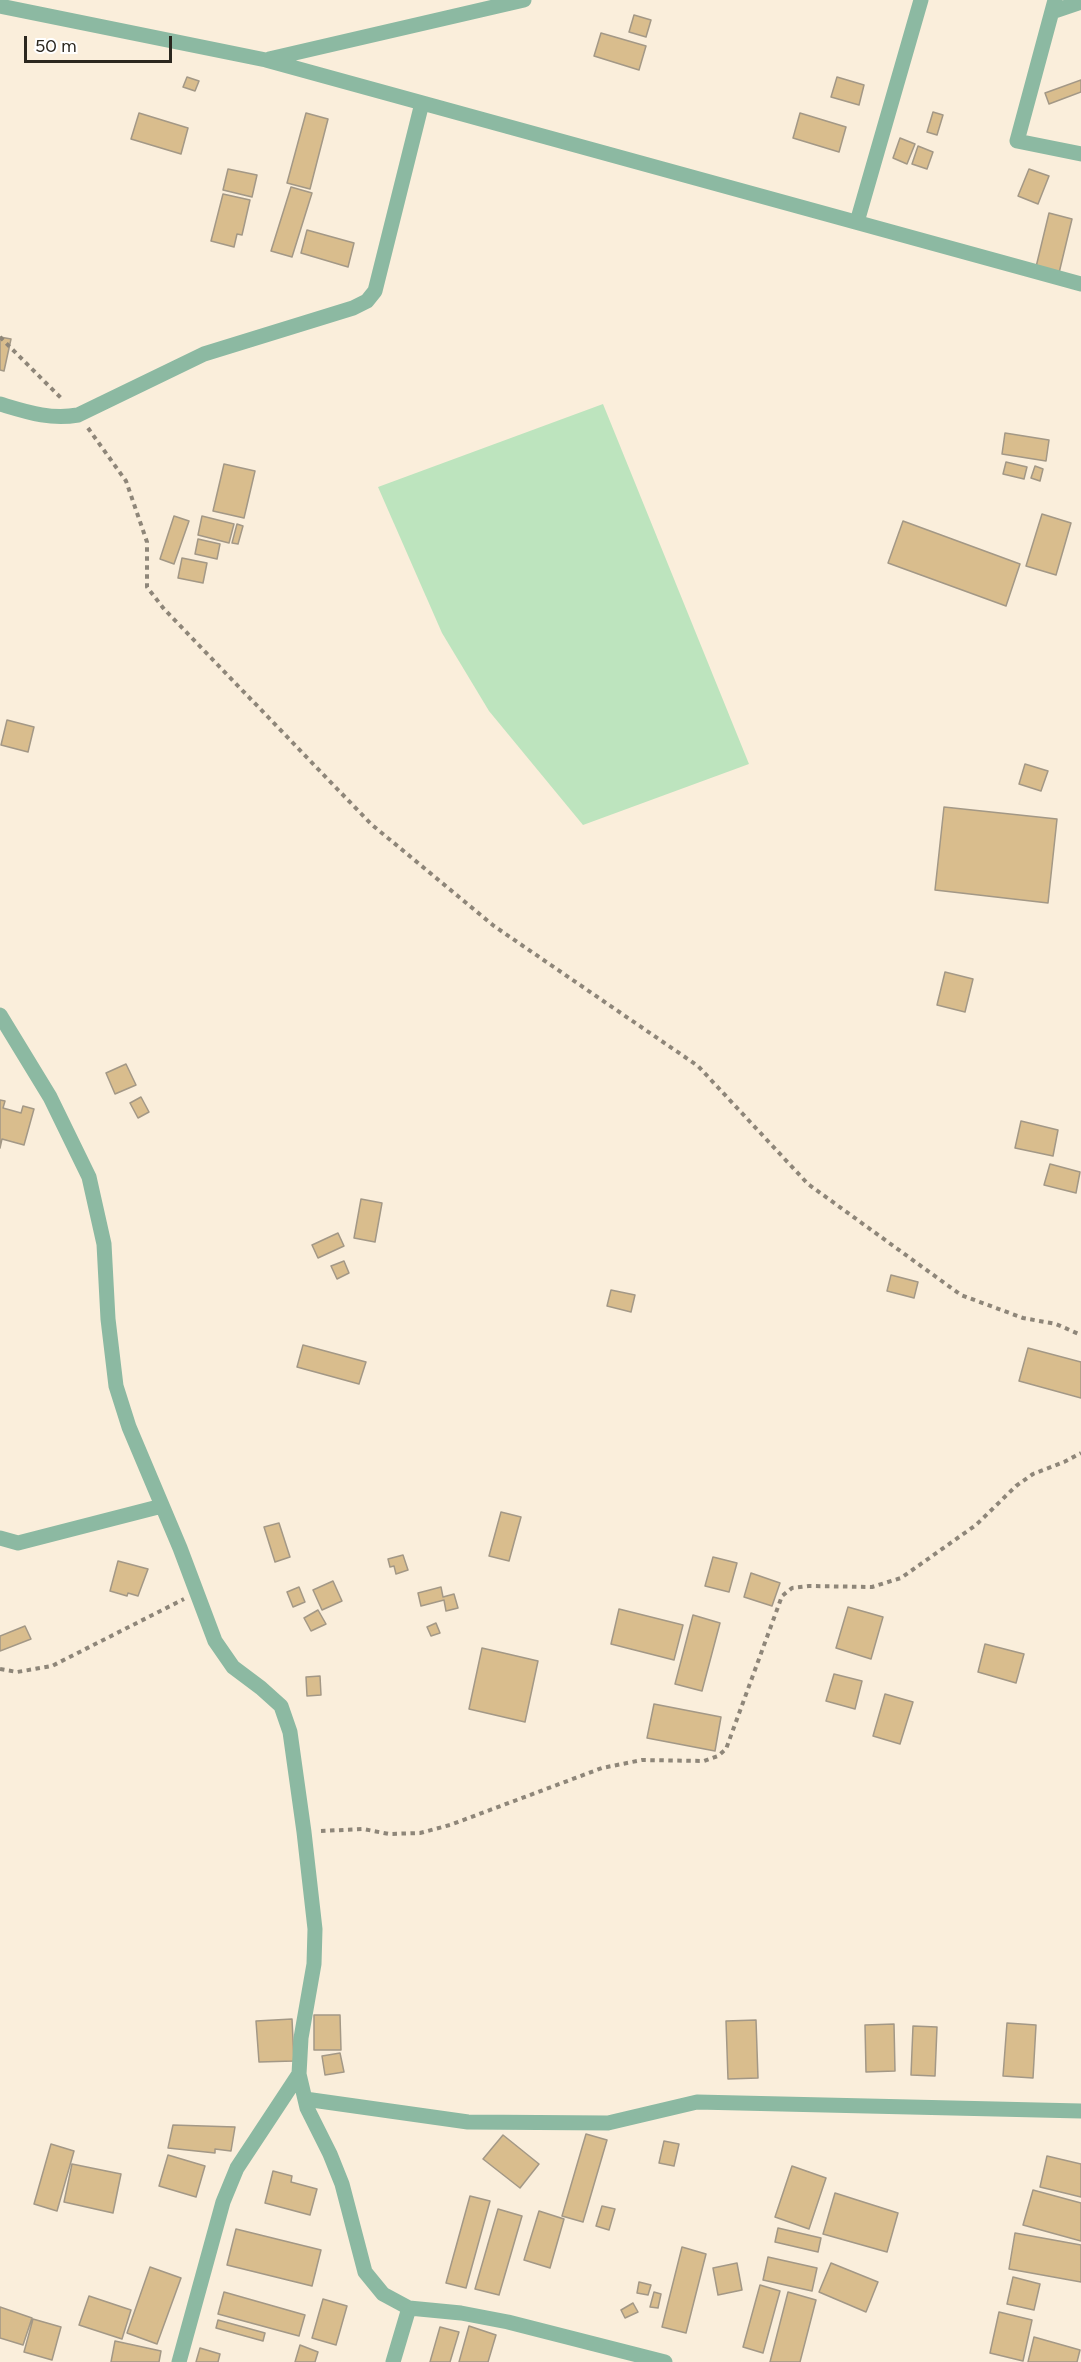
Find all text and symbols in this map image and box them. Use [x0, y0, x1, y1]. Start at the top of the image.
scale bar [27, 24, 176, 62]
text: 50 m [35, 35, 77, 57]

